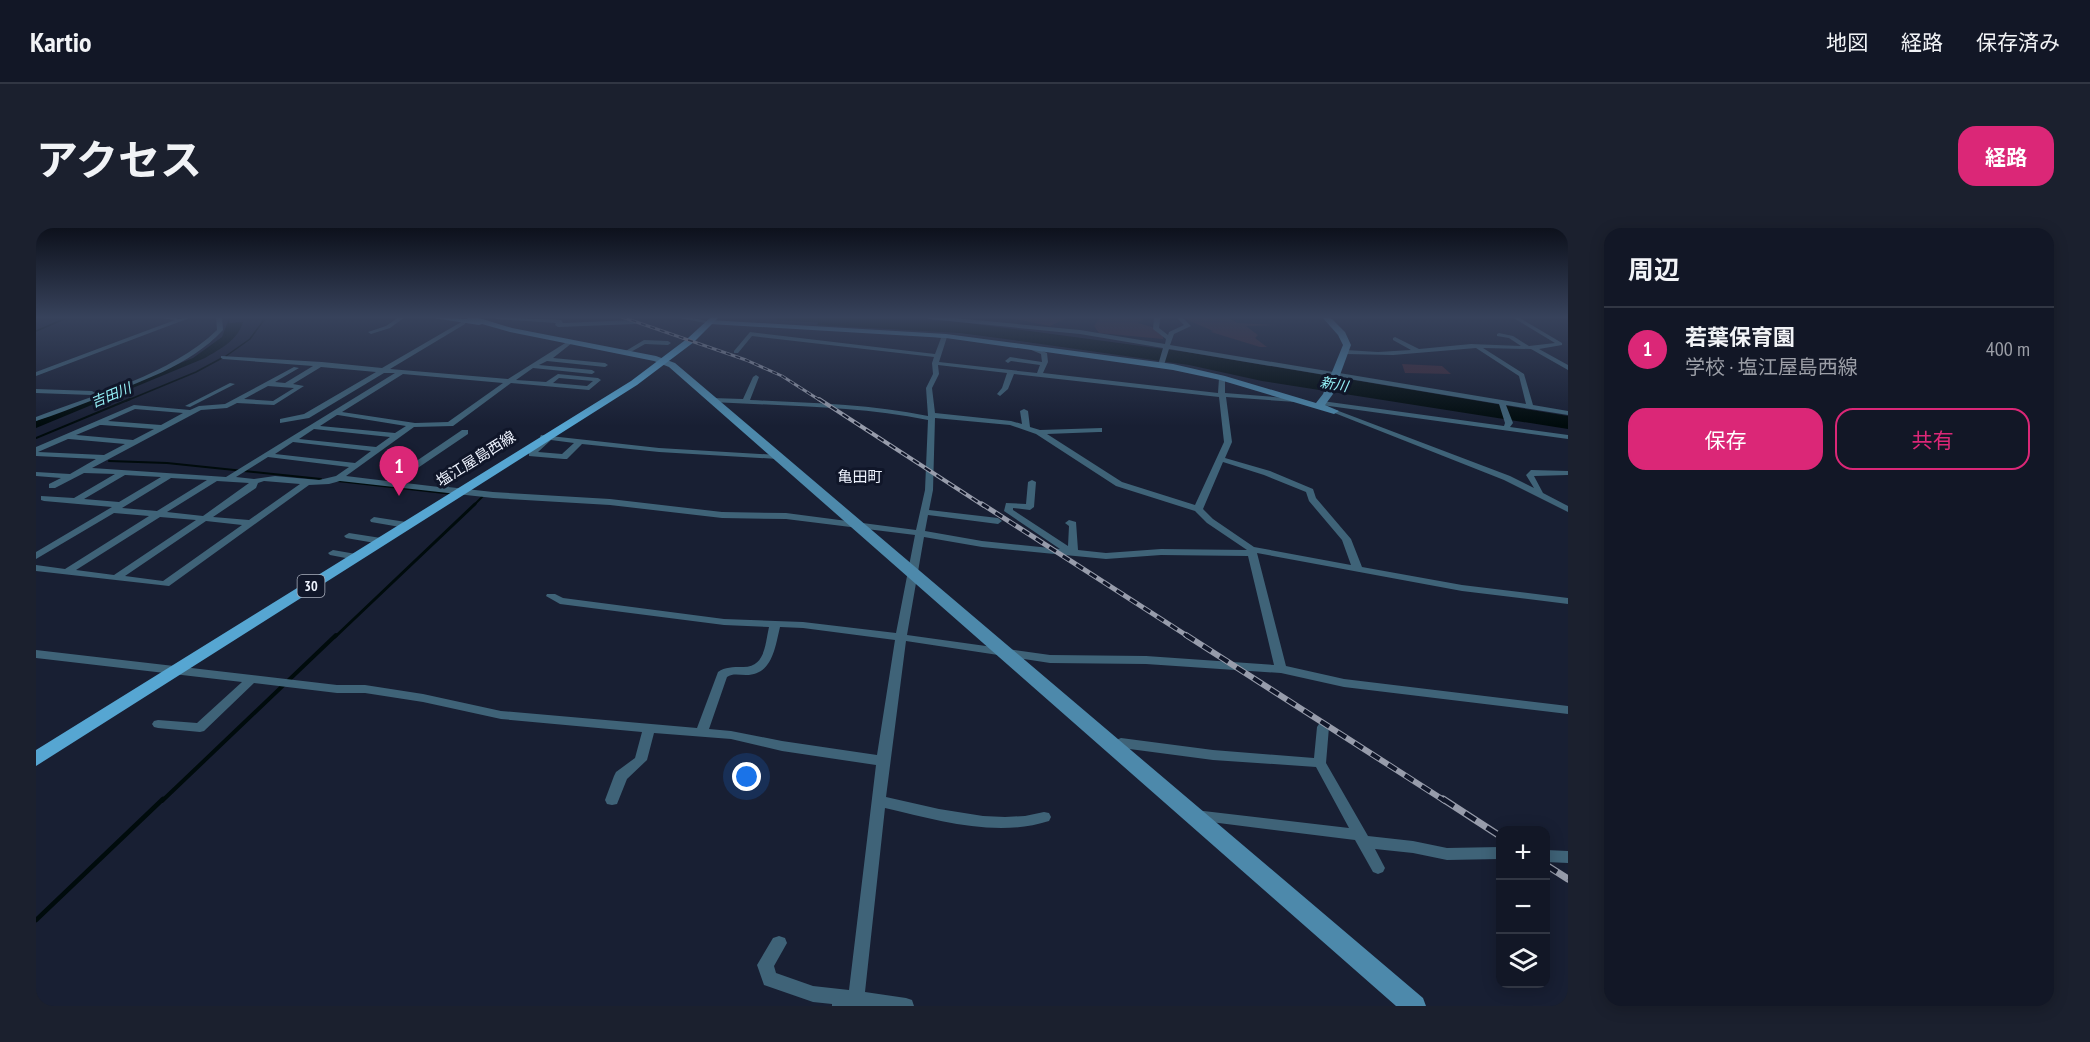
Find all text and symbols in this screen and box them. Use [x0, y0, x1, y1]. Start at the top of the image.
text: Kartio [30, 23, 92, 60]
text: 地図 [1826, 29, 1868, 56]
text: 経路 [1901, 29, 1943, 56]
text: 保存済み [1976, 29, 2060, 56]
button: 経路 [1958, 126, 2054, 186]
text: アクセス [36, 132, 202, 187]
text: 周辺 [1628, 253, 1680, 286]
text: 若葉保育園 [1685, 323, 1795, 351]
text: 1 [1643, 336, 1652, 362]
text: 400 m [1986, 336, 2030, 362]
text: 学校 · 塩江屋島西線 [1685, 354, 1858, 380]
water label: 新川 [1319, 373, 1351, 396]
water label: 吉田川 [88, 378, 136, 411]
button: 保存 [1628, 408, 1823, 470]
button: 共有 [1835, 408, 2030, 470]
street label: 塩江屋島西線 [433, 427, 519, 490]
pin: 1 [380, 446, 418, 496]
district label: 亀田町 [837, 467, 883, 486]
road number: 30 [298, 575, 324, 597]
your location [732, 762, 761, 791]
map controls [1496, 826, 1550, 988]
button: + [1496, 826, 1550, 880]
button: − [1496, 880, 1550, 934]
button: layers [1496, 934, 1550, 988]

